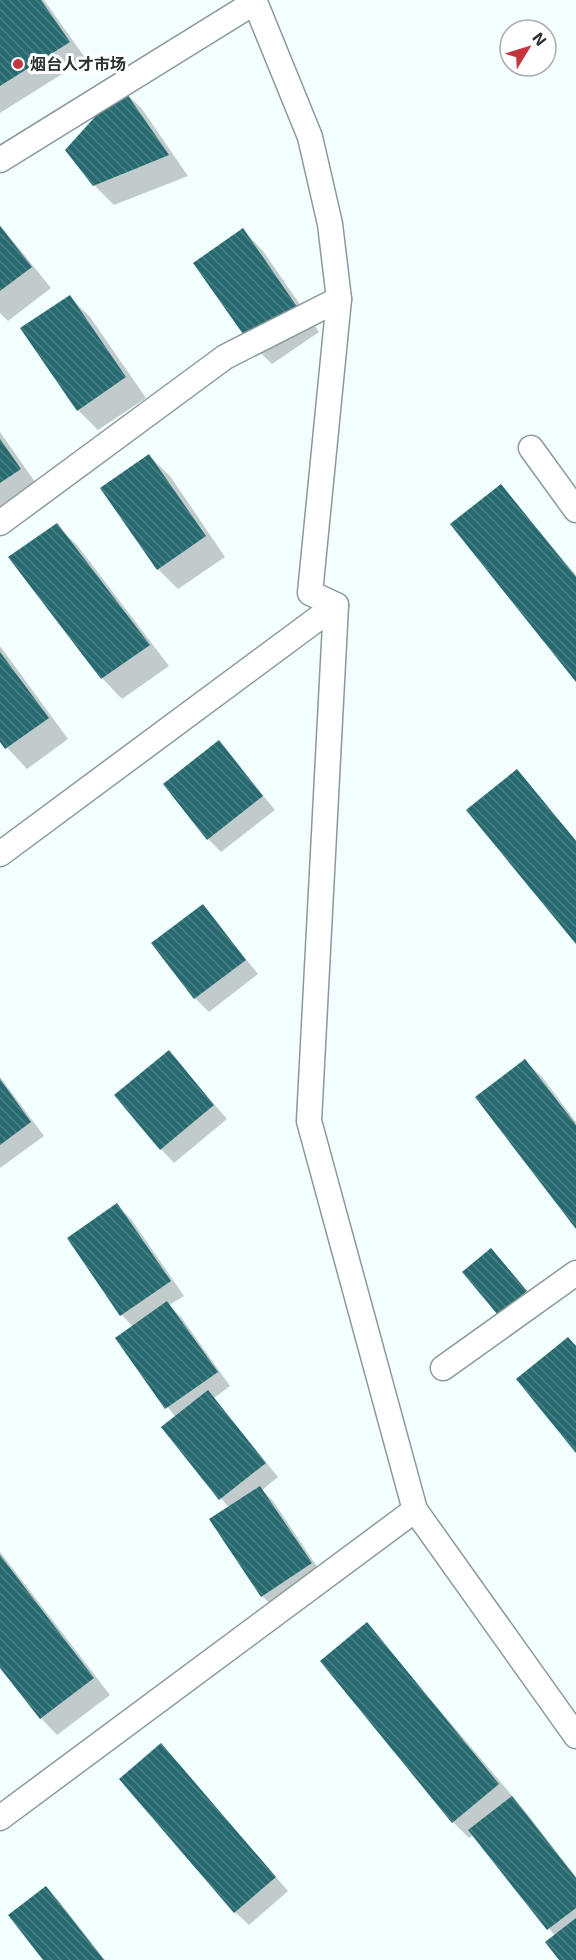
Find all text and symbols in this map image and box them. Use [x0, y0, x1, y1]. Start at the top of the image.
north arrow [498, 18, 558, 78]
text: N [529, 28, 551, 49]
place label: 烟台人才市场 [30, 54, 126, 73]
marker: 烟台人才市场 [11, 57, 25, 71]

